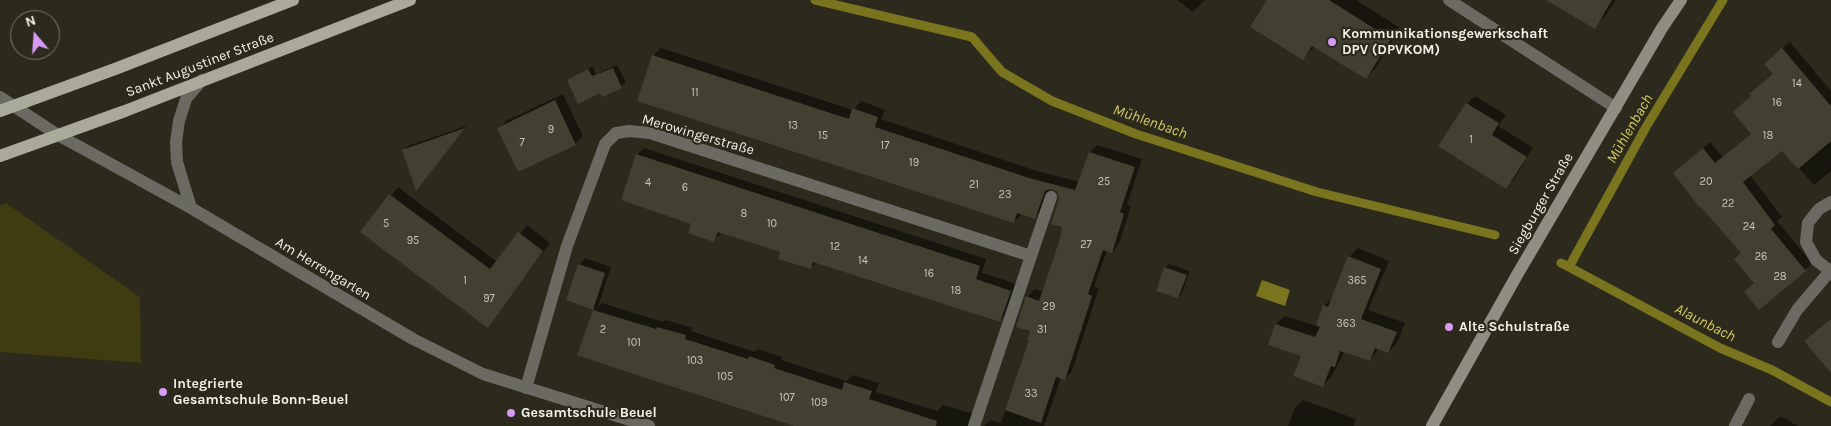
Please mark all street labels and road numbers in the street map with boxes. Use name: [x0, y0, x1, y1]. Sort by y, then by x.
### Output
street label: Sankt Augustiner Straße: [124, 29, 276, 101]
street label: Merowingerstraße: [640, 111, 756, 159]
street label: Siegburger Straße: [1505, 150, 1577, 258]
street label: Am Herrengarten: [272, 234, 374, 304]

